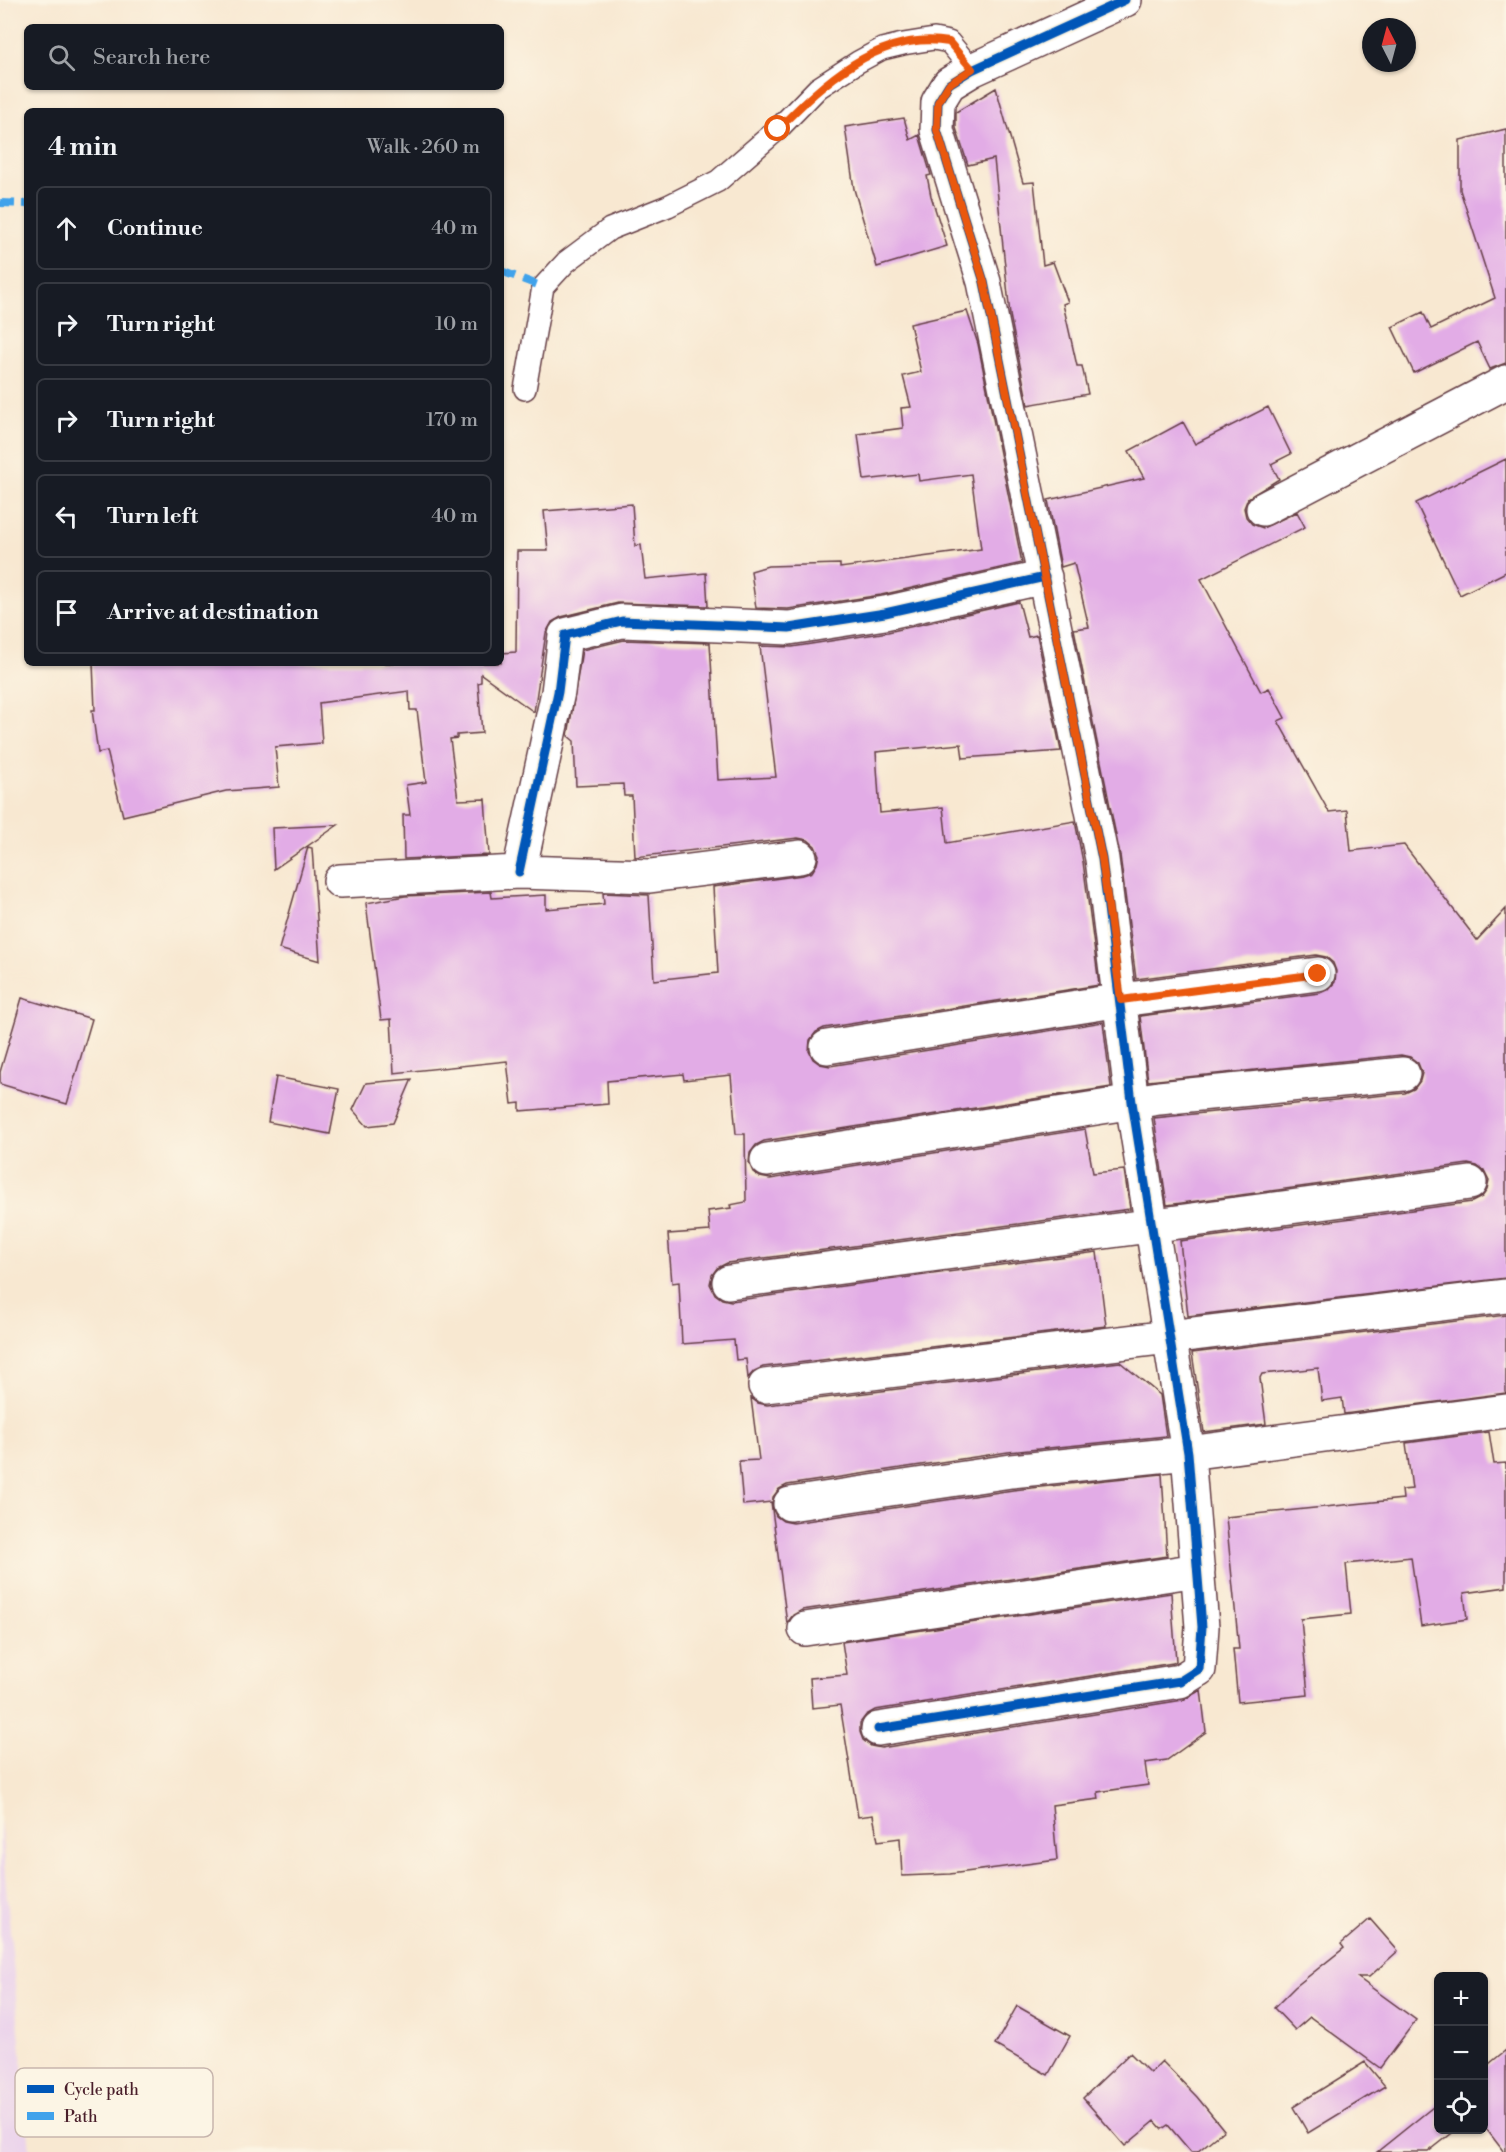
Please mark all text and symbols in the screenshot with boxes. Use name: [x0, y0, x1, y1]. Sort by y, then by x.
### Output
north arrow: [1362, 18, 1416, 72]
search box: [24, 24, 504, 90]
icon: search: [45, 41, 78, 74]
text: Search here: [93, 44, 210, 71]
route start: [764, 115, 790, 141]
text: 4 min: [48, 131, 118, 163]
text: Walk · 260 m: [367, 135, 480, 160]
icon: ahead: [50, 212, 83, 245]
text: Continue: [107, 215, 203, 242]
text: 40 m: [431, 216, 478, 241]
icon: right: [50, 308, 83, 341]
text: Turn right: [107, 311, 215, 338]
text: 10 m: [435, 312, 478, 337]
icon: right: [50, 404, 83, 437]
text: Turn right: [107, 407, 215, 434]
text: 170 m: [426, 408, 478, 433]
icon: left: [50, 500, 83, 533]
text: Turn left: [107, 503, 198, 530]
text: 40 m: [431, 504, 478, 529]
icon: arrive: [50, 596, 83, 629]
text: Arrive at destination: [107, 599, 319, 626]
route end: [1304, 960, 1330, 986]
map controls: [1434, 1972, 1488, 2134]
button: +: [1434, 1972, 1488, 2026]
button: −: [1434, 2026, 1488, 2080]
legend: [15, 2068, 213, 2137]
text: Cycle path: [64, 2080, 139, 2100]
button: locate: [1434, 2080, 1488, 2134]
text: Path: [64, 2107, 98, 2127]

